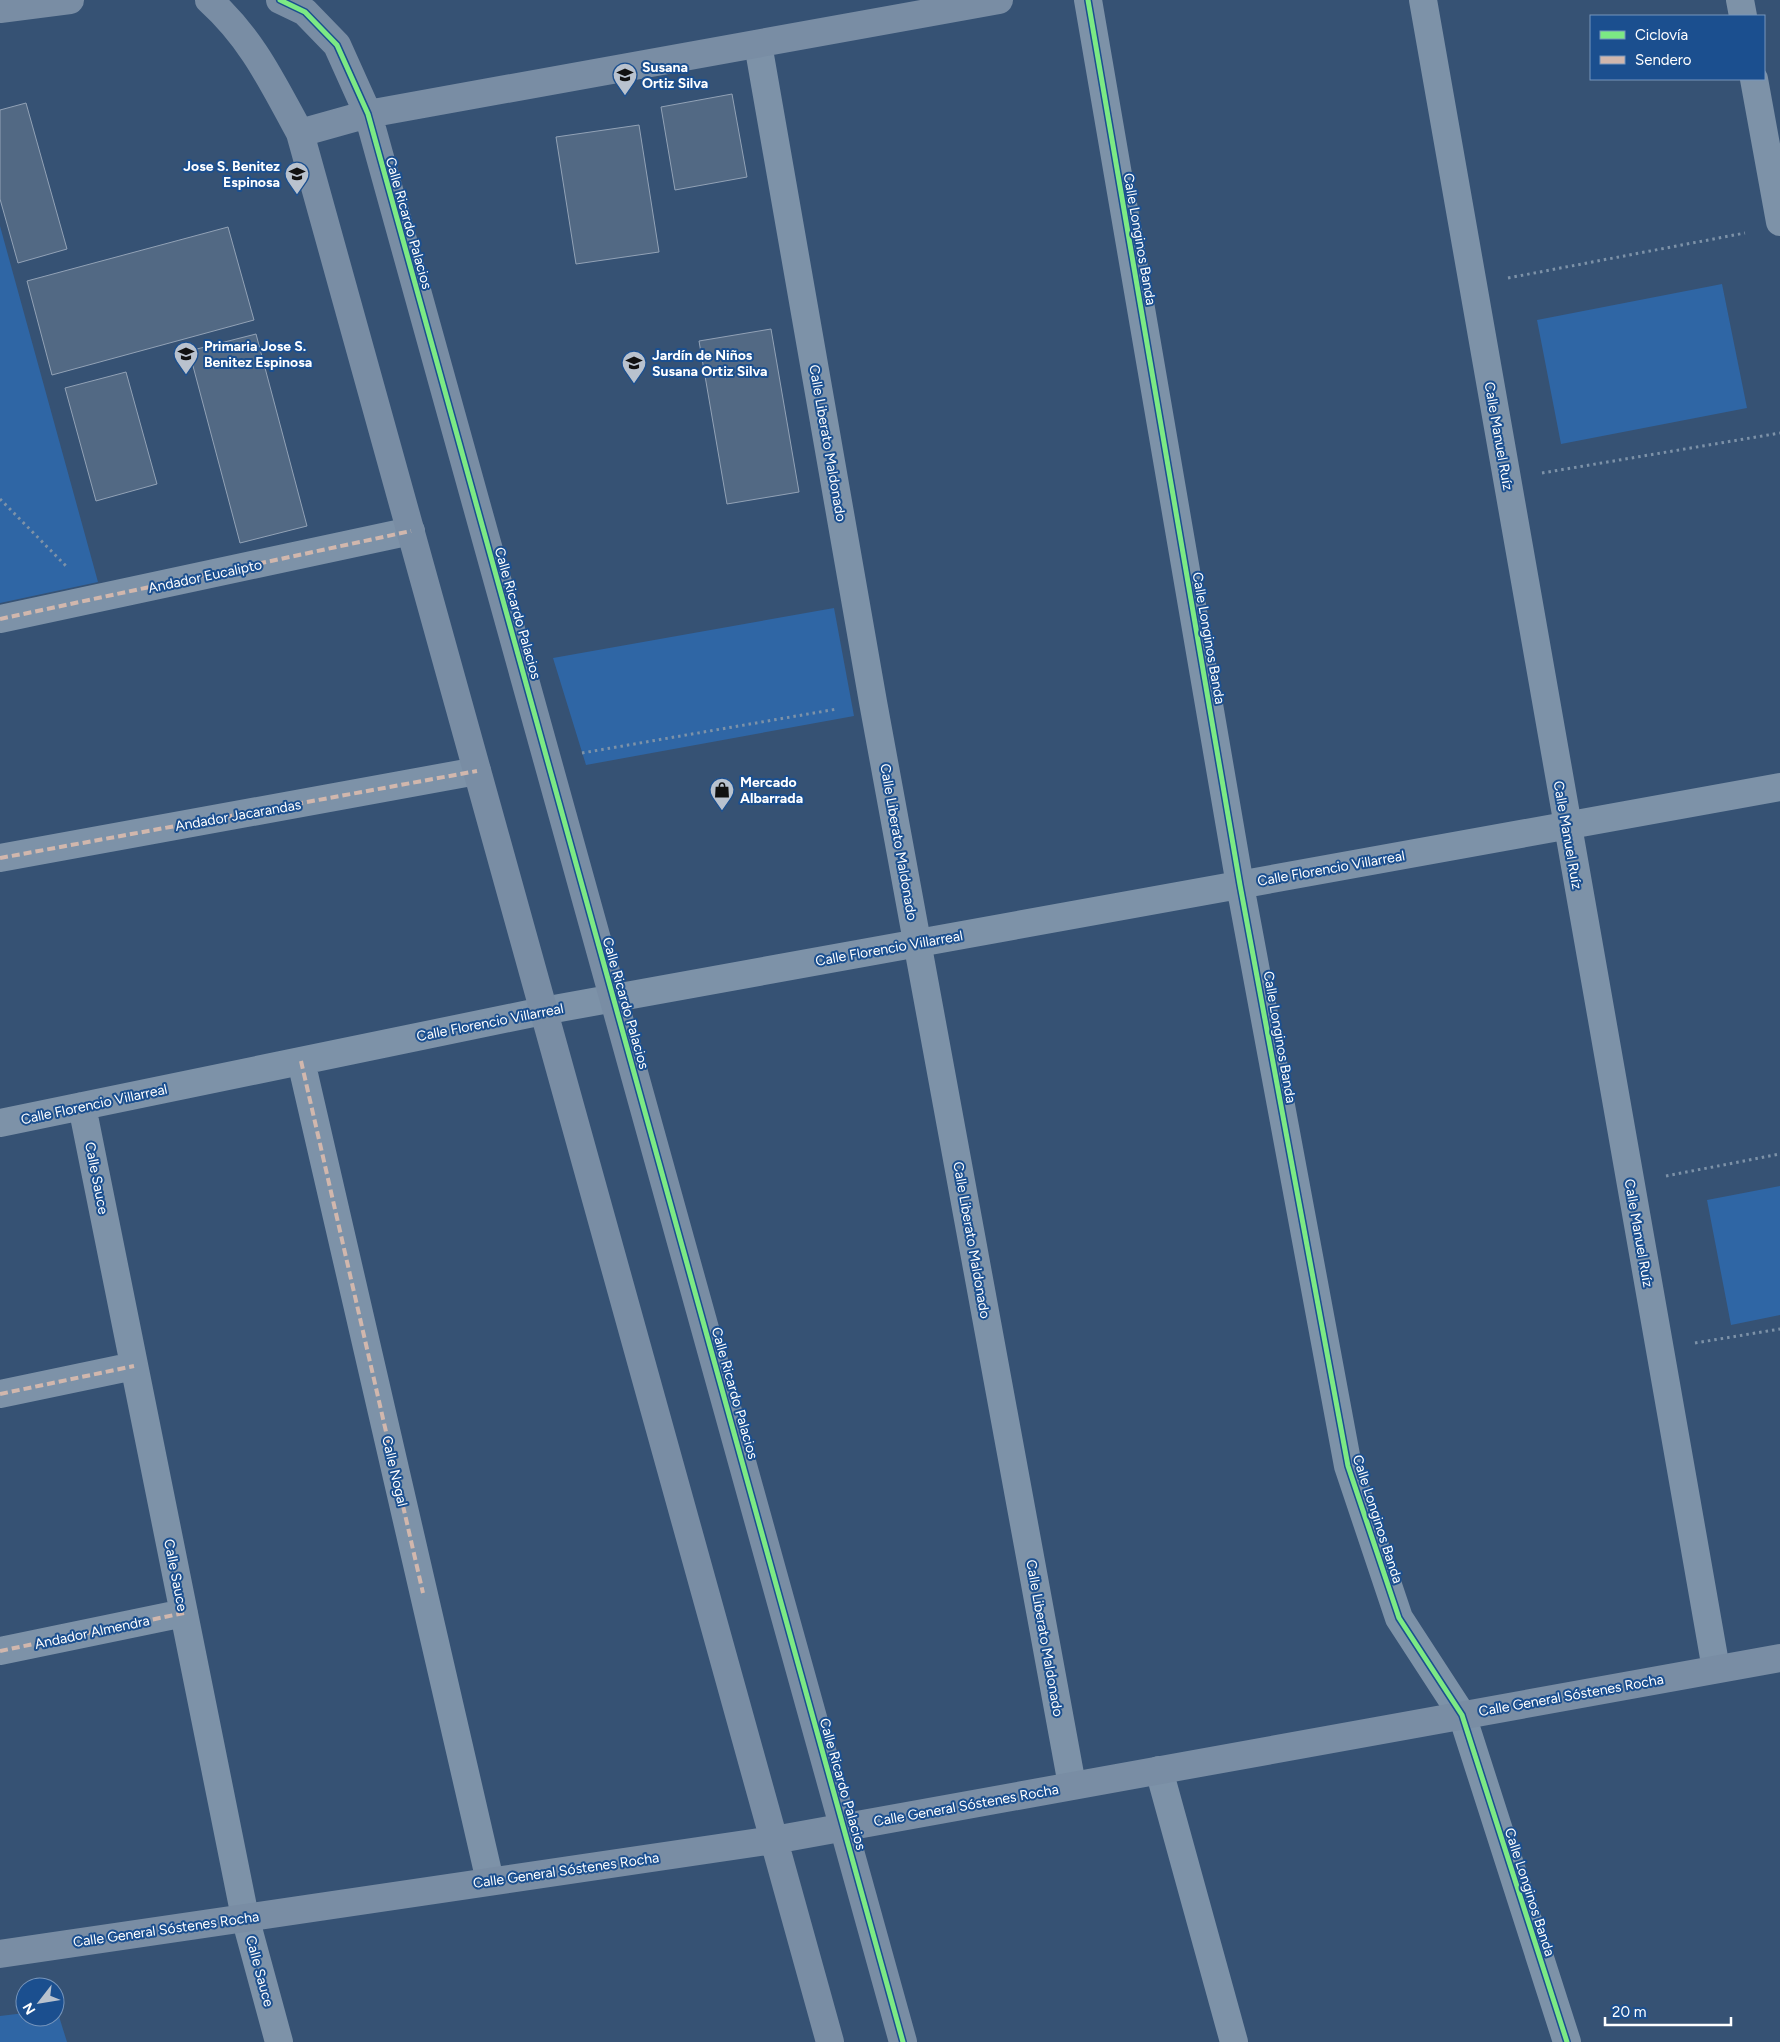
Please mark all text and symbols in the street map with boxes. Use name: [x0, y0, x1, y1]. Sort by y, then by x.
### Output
legend: [1590, 15, 1765, 80]
text: Ciclovía: [1635, 26, 1688, 44]
text: Sendero: [1635, 51, 1692, 69]
place label: Susana Ortiz Silva: [642, 59, 708, 92]
school or university icon: Susana Ortiz Silva: [612, 62, 638, 96]
street label: Calle Ricardo Palacios: [382, 155, 436, 291]
place label: Jose S. Benitez Espinosa: [183, 158, 280, 191]
school or university icon: Jose S. Benitez Espinosa: [284, 161, 310, 195]
street label: Calle Longinos Banda: [1120, 172, 1160, 307]
place label: Primaria Jose S. Benitez Espinosa: [204, 338, 312, 371]
school or university icon: Primaria Jose S. Benitez Espinosa: [173, 341, 199, 375]
place label: Jardín de Niños Susana Ortiz Silva: [652, 347, 767, 380]
school or university icon: Jardín de Niños Susana Ortiz Silva: [621, 350, 647, 384]
street label: Calle Liberato Maldonado: [805, 363, 850, 523]
street label: Calle Manuel Ruíz: [1481, 380, 1516, 492]
street label: Calle Ricardo Palacios: [491, 545, 545, 681]
street label: Andador Eucalipto: [147, 556, 264, 597]
street label: Calle Longinos Banda: [1189, 571, 1229, 706]
street label: Calle Liberato Maldonado: [876, 762, 921, 922]
place label: Mercado Albarrada: [740, 774, 803, 807]
shop icon: Mercado Albarrada: [709, 777, 735, 811]
street label: Calle Manuel Ruíz: [1550, 779, 1585, 891]
street label: Andador Jacarandas: [174, 796, 302, 835]
street label: Calle Florencio Villarreal: [1256, 847, 1406, 890]
street label: Calle Florencio Villarreal: [814, 927, 964, 970]
street label: Calle Ricardo Palacios: [599, 935, 653, 1071]
street label: Calle Longinos Banda: [1260, 970, 1300, 1105]
street label: Calle Florencio Villarreal: [415, 1000, 565, 1045]
street label: Calle Florencio Villarreal: [19, 1081, 169, 1128]
street label: Calle Sauce: [81, 1141, 112, 1216]
street label: Calle Liberato Maldonado: [949, 1160, 994, 1320]
street label: Calle Manuel Ruíz: [1621, 1177, 1656, 1289]
street label: Calle Ricardo Palacios: [708, 1325, 762, 1461]
street label: Calle Nogal: [378, 1434, 411, 1508]
street label: Calle Longinos Banda: [1349, 1453, 1406, 1585]
street label: Calle Sauce: [160, 1538, 191, 1613]
street label: Calle Liberato Maldonado: [1022, 1558, 1067, 1718]
street label: Andador Almendra: [33, 1612, 151, 1653]
street label: Calle General Sóstenes Rocha: [1477, 1671, 1665, 1720]
street label: Calle Ricardo Palacios: [816, 1716, 870, 1852]
street label: Calle General Sóstenes Rocha: [872, 1781, 1060, 1830]
street label: Calle Longinos Banda: [1501, 1826, 1558, 1958]
street label: Calle General Sóstenes Rocha: [472, 1849, 660, 1892]
street label: Calle General Sóstenes Rocha: [72, 1908, 260, 1951]
street label: Calle Sauce: [242, 1934, 277, 2009]
north arrow: [15, 1977, 65, 2027]
scale bar: [1605, 1994, 1731, 2026]
text: N: [19, 1999, 39, 2017]
text: 20 m: [1612, 2003, 1646, 2021]

